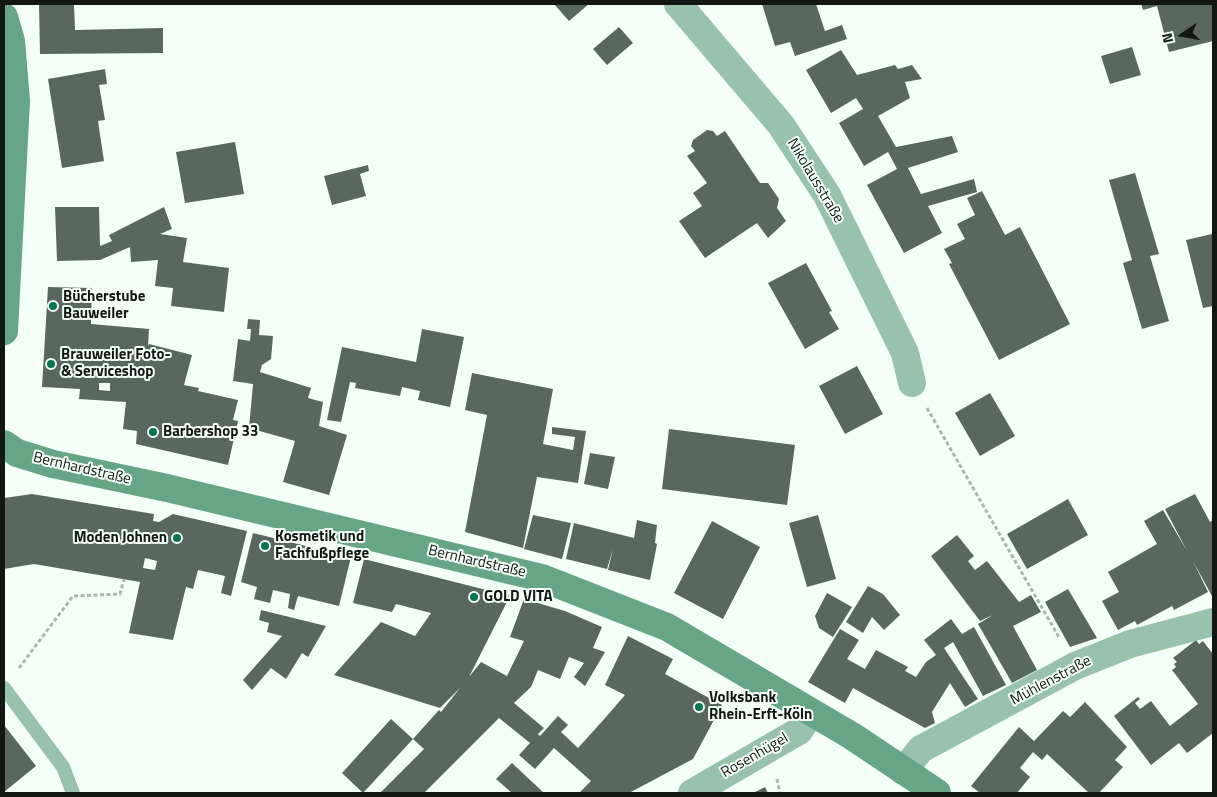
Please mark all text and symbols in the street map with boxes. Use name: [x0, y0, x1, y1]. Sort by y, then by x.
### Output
north arrow: [1157, 10, 1207, 60]
text: N: [1156, 31, 1178, 45]
street label: Nikolausstraße: [783, 135, 847, 227]
place label: Bücherstube Bauweiler: [63, 288, 145, 323]
marker: Bücherstube Bauweiler: [47, 300, 59, 312]
place label: Brauweiler Foto- & Serviceshop: [61, 346, 171, 381]
marker: Brauweiler Foto- & Serviceshop: [45, 358, 57, 370]
place label: Barbershop 33: [163, 423, 258, 441]
marker: Barbershop 33: [147, 426, 159, 438]
street label: Bernhardstraße: [31, 449, 133, 489]
place label: Kosmetik und Fachfußpflege: [275, 528, 369, 563]
place label: Moden Johnen: [74, 529, 167, 547]
marker: Moden Johnen: [171, 532, 183, 544]
marker: Kosmetik und Fachfußpflege: [259, 540, 271, 552]
street label: Bernhardstraße: [426, 542, 528, 582]
place label: GOLD VITA: [484, 588, 553, 606]
marker: GOLD VITA: [468, 591, 480, 603]
street label: Mühlenstraße: [1008, 652, 1094, 710]
place label: Volksbank Rhein-Erft-Köln: [709, 689, 812, 724]
marker: Volksbank Rhein-Erft-Köln: [693, 701, 705, 713]
street label: Rosenhügel: [718, 730, 792, 782]

